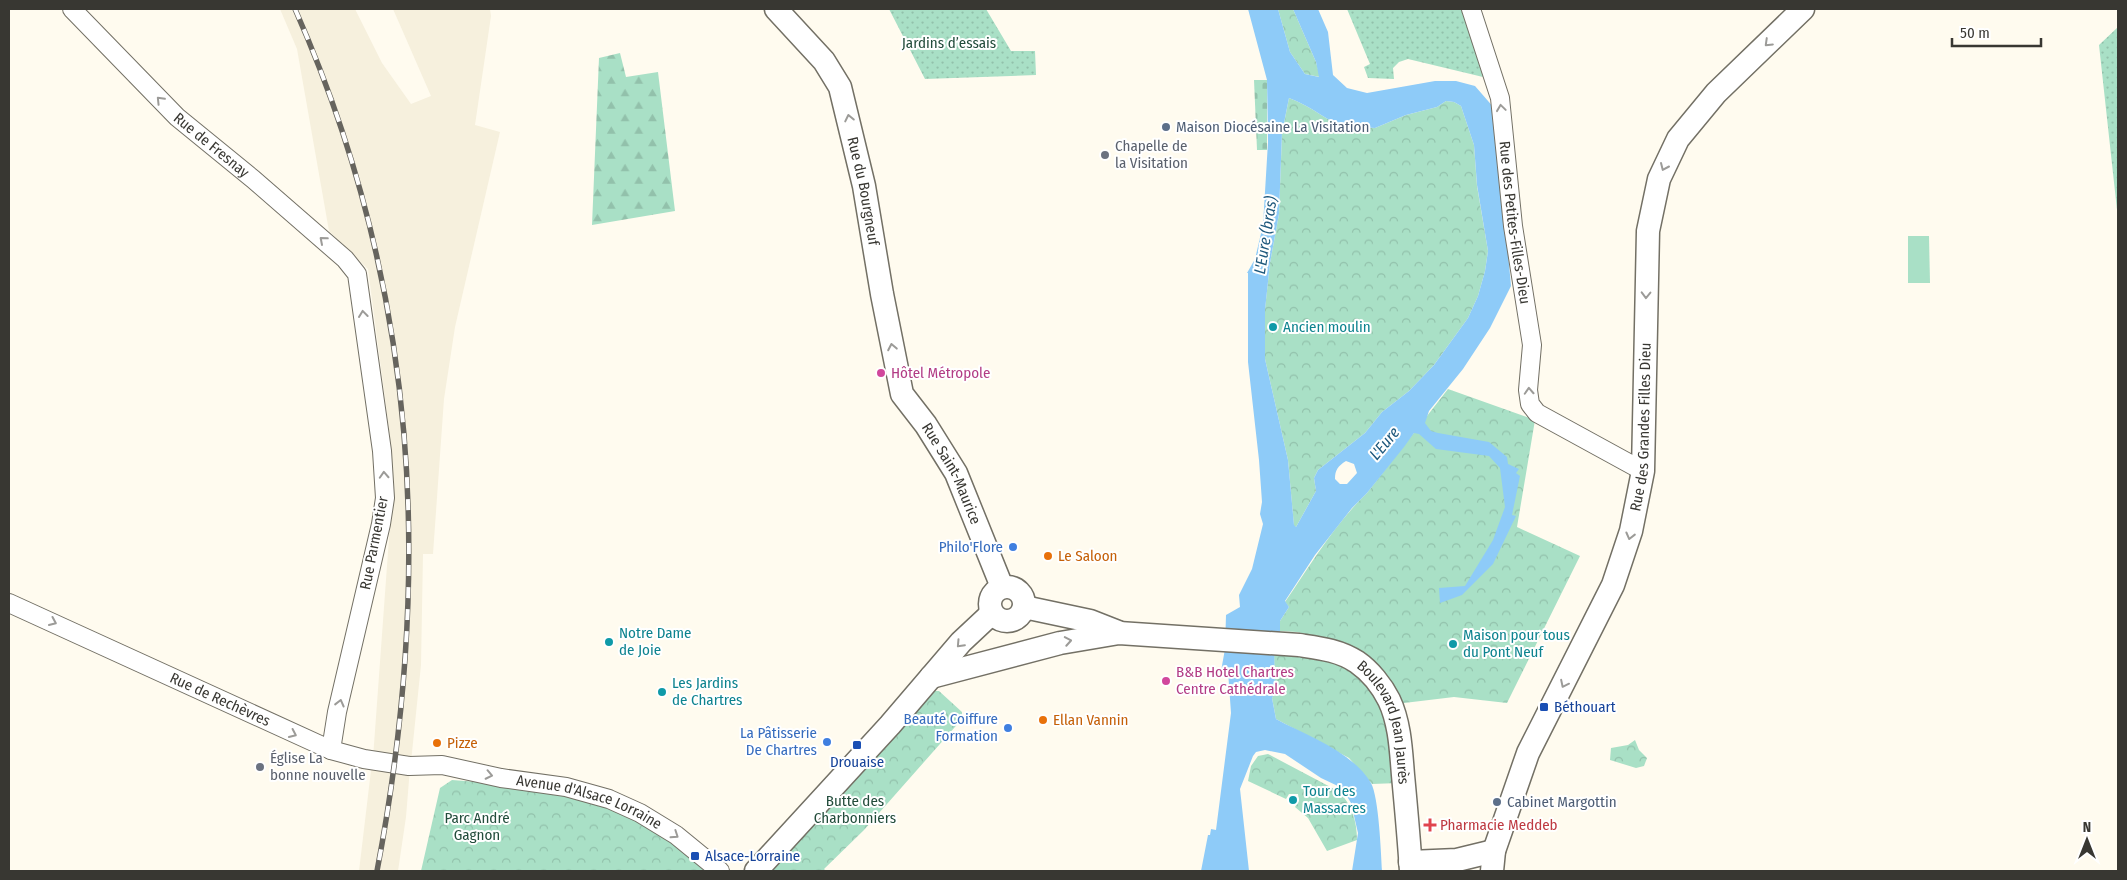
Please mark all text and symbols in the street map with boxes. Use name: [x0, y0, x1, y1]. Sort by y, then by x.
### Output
scale bar: [1952, 15, 2041, 47]
text: 50 m: [1960, 24, 1990, 42]
park label: Jardins d’essais: [902, 34, 996, 52]
one-way arrow: [1765, 37, 1774, 46]
one-way arrow: [157, 97, 166, 106]
one-way arrow: [1496, 104, 1507, 112]
street label: Rue de Fresnay: [170, 109, 253, 181]
one-way arrow: [844, 114, 855, 123]
place label: Maison Diocésaine La Visitation: [1176, 118, 1369, 136]
marker: Maison Diocésaine La Visitation: [1160, 121, 1172, 133]
street label: Rue du Bourgneuf: [843, 135, 883, 248]
place label: Chapelle de la Visitation: [1115, 137, 1188, 172]
street label: Rue des Petites-Filles-Dieu: [1495, 140, 1534, 305]
marker: Chapelle de la Visitation: [1099, 149, 1111, 161]
one-way arrow: [1660, 162, 1671, 171]
water label: L'Eure (bras): [1250, 194, 1281, 275]
one-way arrow: [319, 237, 328, 246]
one-way arrow: [1641, 291, 1652, 299]
one-way arrow: [358, 310, 369, 318]
place label: Ancien moulin: [1283, 318, 1371, 336]
marker: Ancien moulin: [1267, 321, 1279, 333]
one-way arrow: [887, 342, 897, 351]
street label: Rue des Grandes Filles Dieu: [1626, 342, 1655, 513]
place label: Hôtel Métropole: [891, 364, 990, 382]
marker: Hôtel Métropole: [875, 367, 887, 379]
one-way arrow: [1523, 386, 1534, 394]
street label: Rue Saint-Maurice: [918, 420, 985, 527]
water label: L'Eure: [1365, 423, 1404, 464]
one-way arrow: [378, 471, 389, 479]
street label: Rue Parmentier: [356, 494, 392, 591]
one-way arrow: [1625, 531, 1636, 540]
place label: Philo'Flore: [939, 538, 1003, 556]
marker: Philo'Flore: [1007, 541, 1019, 553]
place label: Le Saloon: [1058, 547, 1117, 565]
marker: Le Saloon: [1042, 550, 1054, 562]
one-way arrow: [48, 616, 57, 627]
place label: Notre Dame de Joie: [619, 624, 692, 659]
place label: Maison pour tous du Pont Neuf: [1463, 626, 1570, 661]
marker: Notre Dame de Joie: [603, 636, 615, 648]
one-way arrow: [1064, 637, 1073, 647]
one-way arrow: [957, 638, 966, 647]
marker: Maison pour tous du Pont Neuf: [1447, 638, 1459, 650]
street label: Boulevard Jean Jaurès: [1353, 656, 1413, 785]
place label: B&B Hotel Chartres Centre Cathédrale: [1176, 663, 1294, 698]
street label: Rue de Rechèvres: [167, 669, 273, 730]
place label: Les Jardins de Chartres: [672, 674, 742, 709]
marker: B&B Hotel Chartres Centre Cathédrale: [1160, 675, 1172, 687]
one-way arrow: [1559, 679, 1570, 688]
marker: Les Jardins de Chartres: [656, 686, 668, 698]
one-way arrow: [334, 698, 345, 707]
place label: Béthouart: [1554, 698, 1616, 716]
marker: Béthouart: [1538, 701, 1550, 713]
place label: Beauté Coiffure Formation: [903, 710, 998, 745]
place label: Ellan Vannin: [1053, 711, 1128, 729]
marker: Ellan Vannin: [1037, 714, 1049, 726]
marker: Beauté Coiffure Formation: [1002, 722, 1014, 734]
place label: La Pâtisserie De Chartres: [740, 724, 817, 759]
one-way arrow: [288, 728, 297, 739]
place label: Pizze: [447, 734, 478, 752]
marker: La Pâtisserie De Chartres: [821, 736, 833, 748]
marker: Pizze: [431, 737, 443, 749]
marker: Drouaise: [851, 739, 863, 751]
place label: Église La bonne nouvelle: [270, 749, 366, 784]
place label: Drouaise: [830, 753, 884, 771]
marker: Église La bonne nouvelle: [254, 761, 266, 773]
one-way arrow: [485, 769, 494, 780]
street label: Avenue d'Alsace Lorraine: [515, 771, 665, 833]
place label: Tour des Massacres: [1303, 782, 1366, 817]
park label: Butte des Charbonniers: [814, 792, 896, 827]
place label: Cabinet Margottin: [1507, 793, 1617, 811]
marker: Tour des Massacres: [1287, 794, 1299, 806]
marker: Cabinet Margottin: [1491, 796, 1503, 808]
park label: Parc André Gagnon: [444, 809, 510, 844]
north arrow: [2062, 815, 2112, 865]
place label: Pharmacie Meddeb: [1440, 816, 1558, 834]
marker: Pharmacie Meddeb: [1424, 819, 1436, 831]
text: N: [2083, 819, 2091, 836]
one-way arrow: [669, 829, 679, 838]
place label: Alsace-Lorraine: [705, 847, 800, 865]
marker: Alsace-Lorraine: [689, 850, 701, 862]

